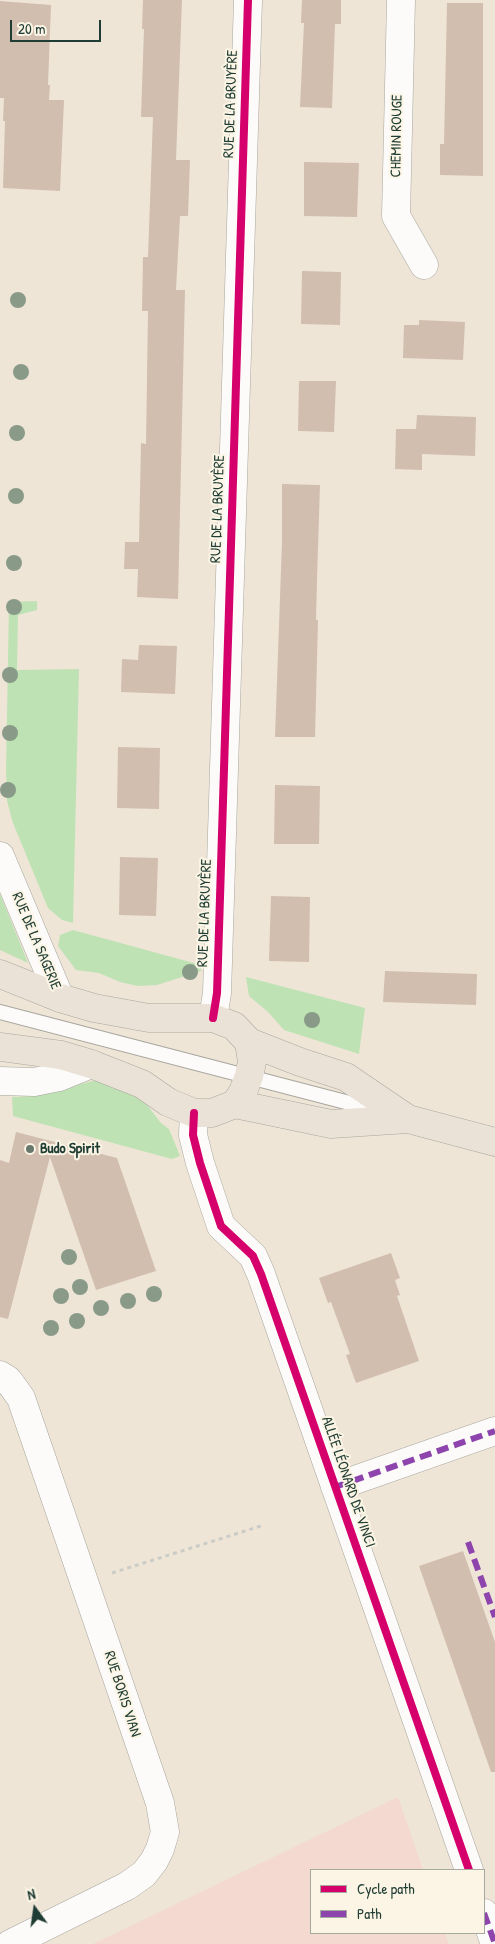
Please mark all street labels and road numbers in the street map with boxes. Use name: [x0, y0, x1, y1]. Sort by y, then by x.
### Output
street label: RUE DE LA BRUYÈRE: [220, 50, 242, 158]
street label: CHEMIN ROUGE: [387, 94, 407, 178]
street label: RUE DE LA BRUYÈRE: [207, 455, 229, 563]
street label: RUE DE LA BRUYÈRE: [194, 859, 216, 967]
street label: RUE DE LA SAGERIE: [7, 890, 65, 992]
street label: ALLÉE LÉONARD DE VINCI: [317, 1414, 379, 1550]
street label: RUE BORIS VIAN: [100, 1649, 144, 1739]

